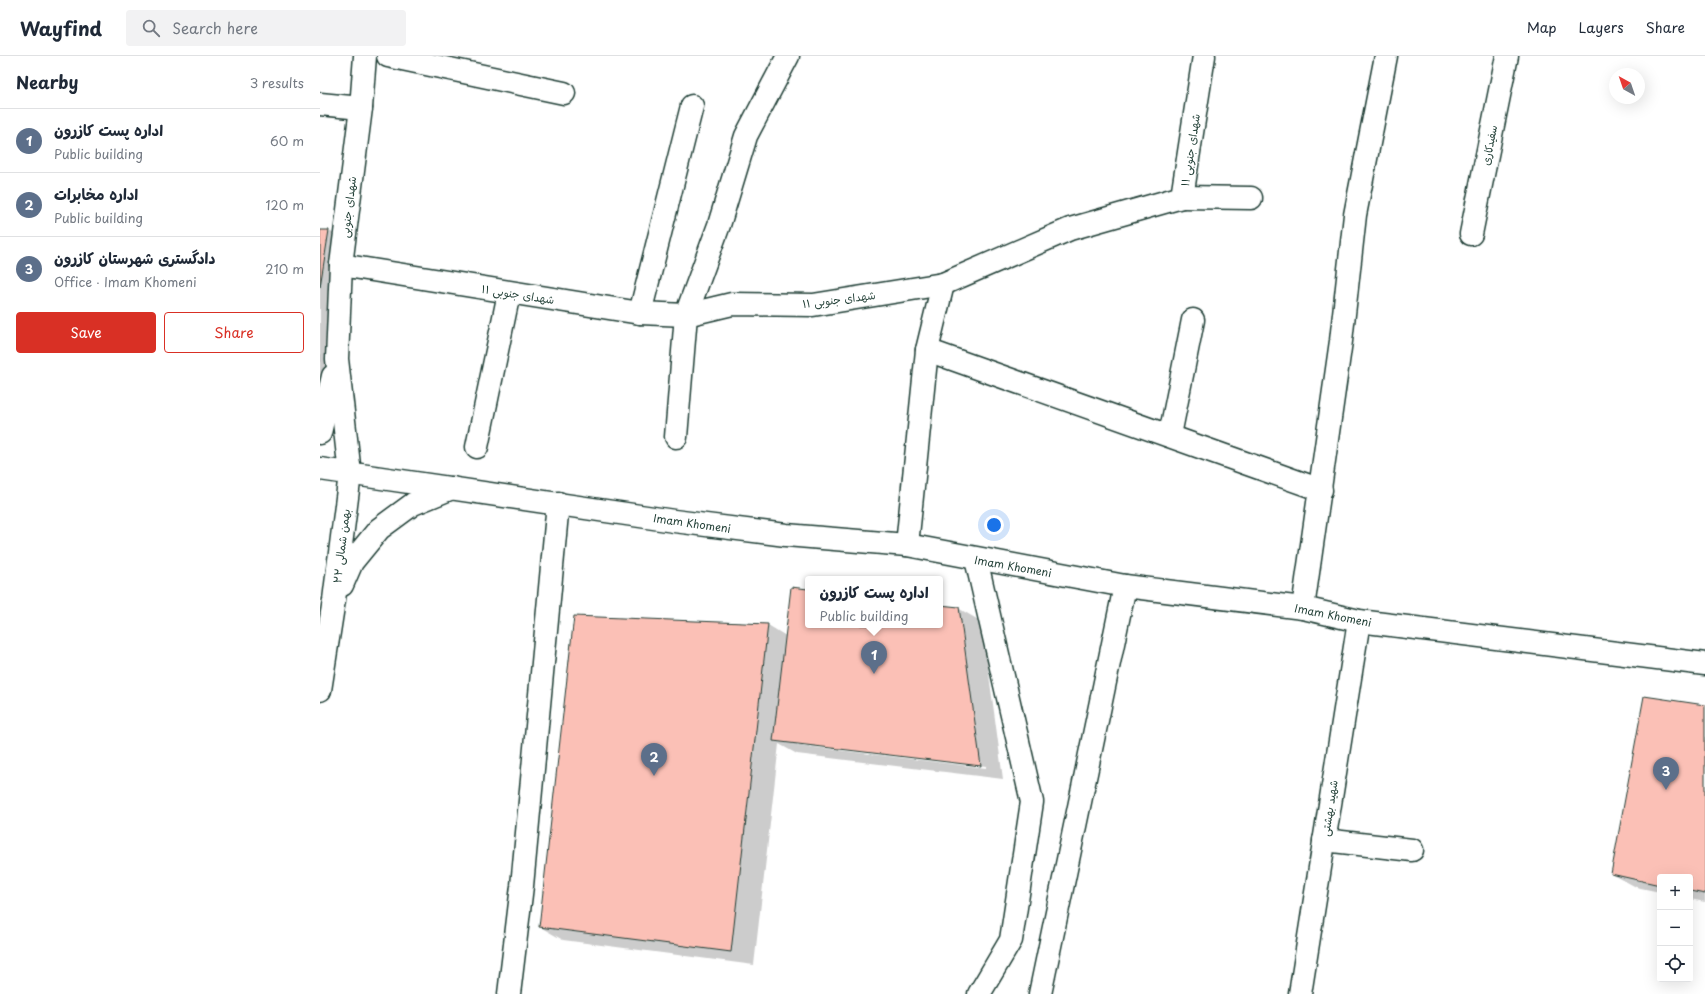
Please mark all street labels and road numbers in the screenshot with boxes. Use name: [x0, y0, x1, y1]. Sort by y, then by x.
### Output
street label: ۱۱ شهدای جنوبی: [1176, 112, 1204, 188]
street label: سفیدکاری: [1477, 123, 1501, 167]
street label: شهدای جنوبی: [336, 175, 360, 239]
street label: ۱۱ شهدای جنوبی: [480, 280, 556, 308]
street label: ۱۱ شهدای جنوبی: [801, 286, 877, 312]
street label: ۲۲ بهمن شمالی: [328, 508, 354, 584]
street label: Imam Khomeni: [652, 509, 732, 537]
street label: Imam Khomeni: [973, 551, 1053, 581]
street label: Imam Khomeni: [1293, 599, 1373, 631]
street label: شهید بهشتی: [1316, 779, 1342, 837]

